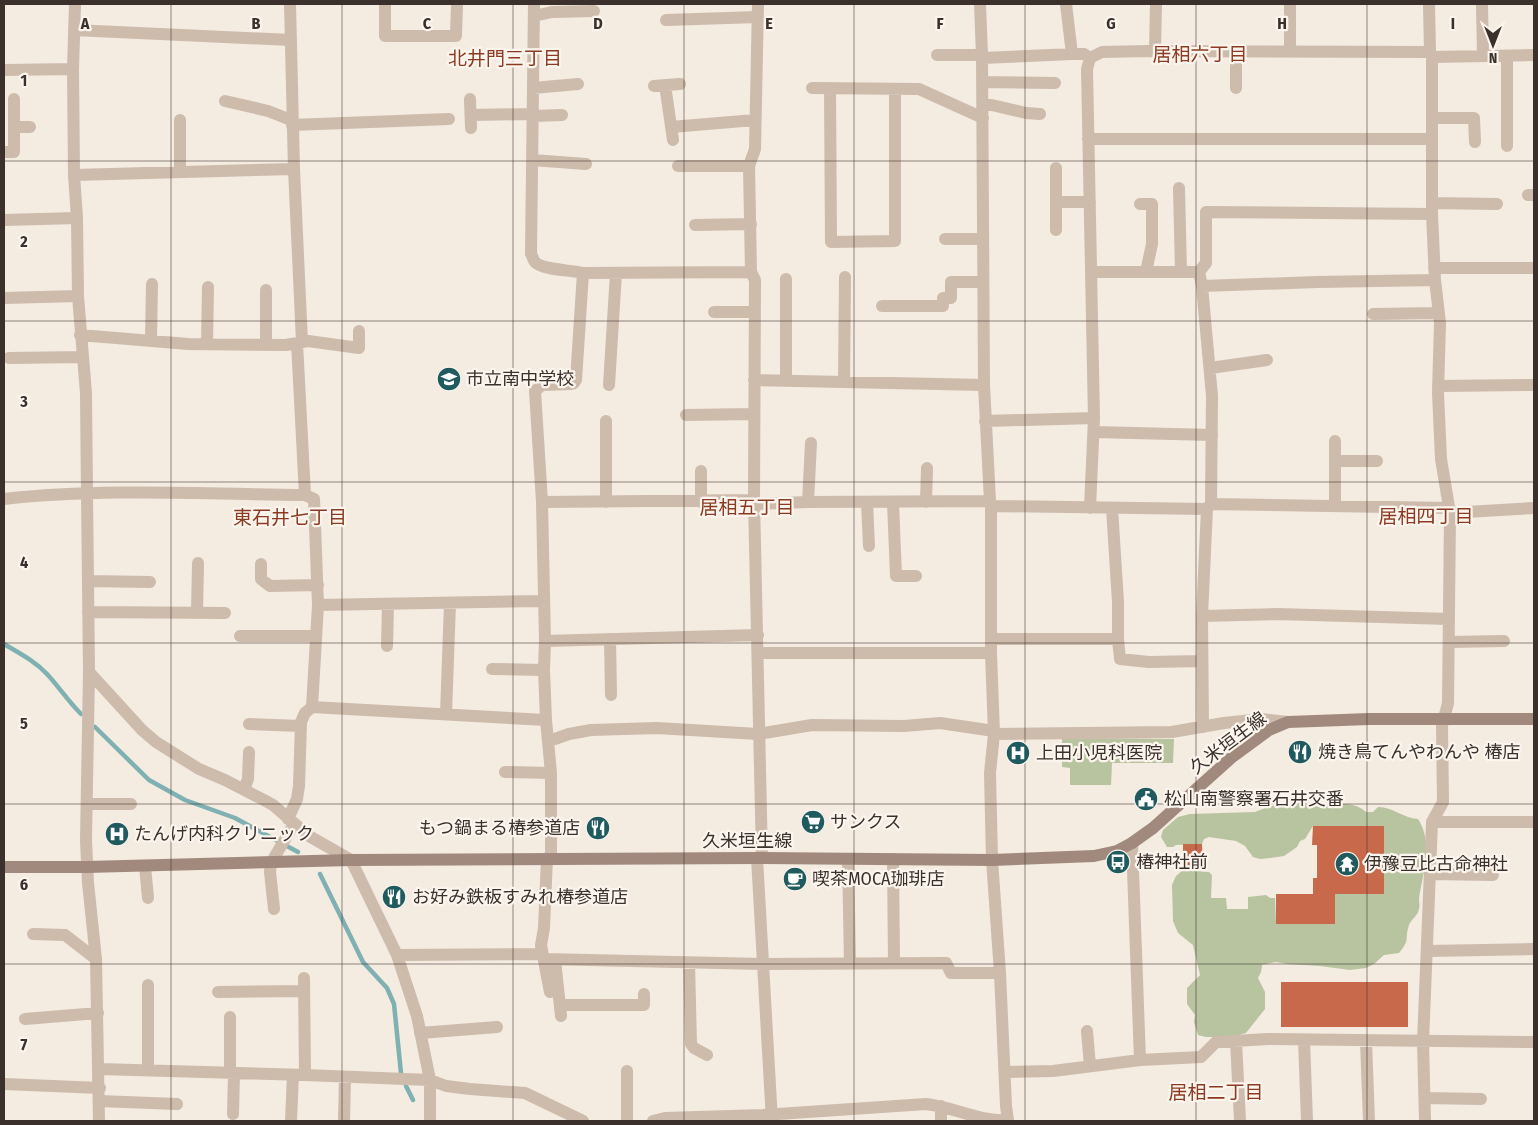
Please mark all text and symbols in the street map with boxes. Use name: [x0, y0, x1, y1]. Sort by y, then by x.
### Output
text: A: [80, 14, 90, 33]
text: B: [252, 14, 261, 33]
text: C: [423, 14, 432, 33]
text: D: [593, 14, 603, 33]
text: E: [765, 14, 773, 33]
text: F: [936, 14, 944, 33]
text: G: [1106, 14, 1116, 33]
text: H: [1277, 14, 1287, 33]
text: I: [1451, 14, 1455, 33]
north arrow: [1468, 20, 1518, 70]
district label: 居相六丁目: [1152, 43, 1248, 66]
district label: 北井門三丁目: [448, 47, 562, 70]
text: N: [1489, 49, 1497, 66]
text: 1: [21, 71, 27, 90]
text: 2: [19, 232, 28, 251]
school or university icon: 市立南中学校: [436, 366, 462, 392]
place label: 市立南中学校: [466, 368, 574, 390]
text: 3: [19, 392, 28, 411]
district label: 居相五丁目: [699, 496, 795, 519]
district label: 居相四丁目: [1378, 505, 1474, 528]
district label: 東石井七丁目: [233, 506, 347, 529]
text: 4: [20, 553, 28, 572]
street label: 久米垣生線: [1185, 707, 1271, 779]
text: 5: [20, 714, 28, 733]
restaurant icon: 焼き鳥てんやわんや 椿店: [1287, 739, 1313, 765]
hospital icon: 上田小児科医院: [1005, 740, 1031, 766]
place label: 焼き鳥てんやわんや 椿店: [1318, 741, 1520, 763]
place label: 上田小児科医院: [1036, 742, 1162, 764]
public building icon: 松山南警察署石井交番: [1133, 786, 1159, 812]
place label: 松山南警察署石井交番: [1164, 788, 1344, 810]
supermarket icon: サンクス: [800, 809, 826, 835]
place label: サンクス: [830, 811, 901, 833]
restaurant icon: もつ鍋まる椿参道店: [585, 815, 611, 841]
place label: もつ鍋まる椿参道店: [419, 817, 580, 839]
hospital icon: たんげ内科クリニック: [104, 821, 130, 847]
place label: たんげ内科クリニック: [134, 823, 314, 845]
street label: 久米垣生線: [702, 830, 792, 852]
bus stop icon: 椿神社前: [1105, 849, 1131, 875]
place label: 椿神社前: [1136, 851, 1208, 873]
temple icon: 伊豫豆比古命神社: [1334, 851, 1360, 877]
place label: 伊豫豆比古命神社: [1364, 853, 1508, 875]
cafe icon: 喫茶MOCA珈琲店: [782, 866, 808, 892]
place label: 喫茶MOCA珈琲店: [812, 868, 945, 890]
text: 6: [20, 875, 28, 894]
restaurant icon: お好み鉄板すみれ椿参道店: [381, 884, 407, 910]
place label: お好み鉄板すみれ椿参道店: [412, 886, 628, 908]
text: 7: [21, 1035, 28, 1054]
district label: 居相二丁目: [1168, 1081, 1264, 1104]

